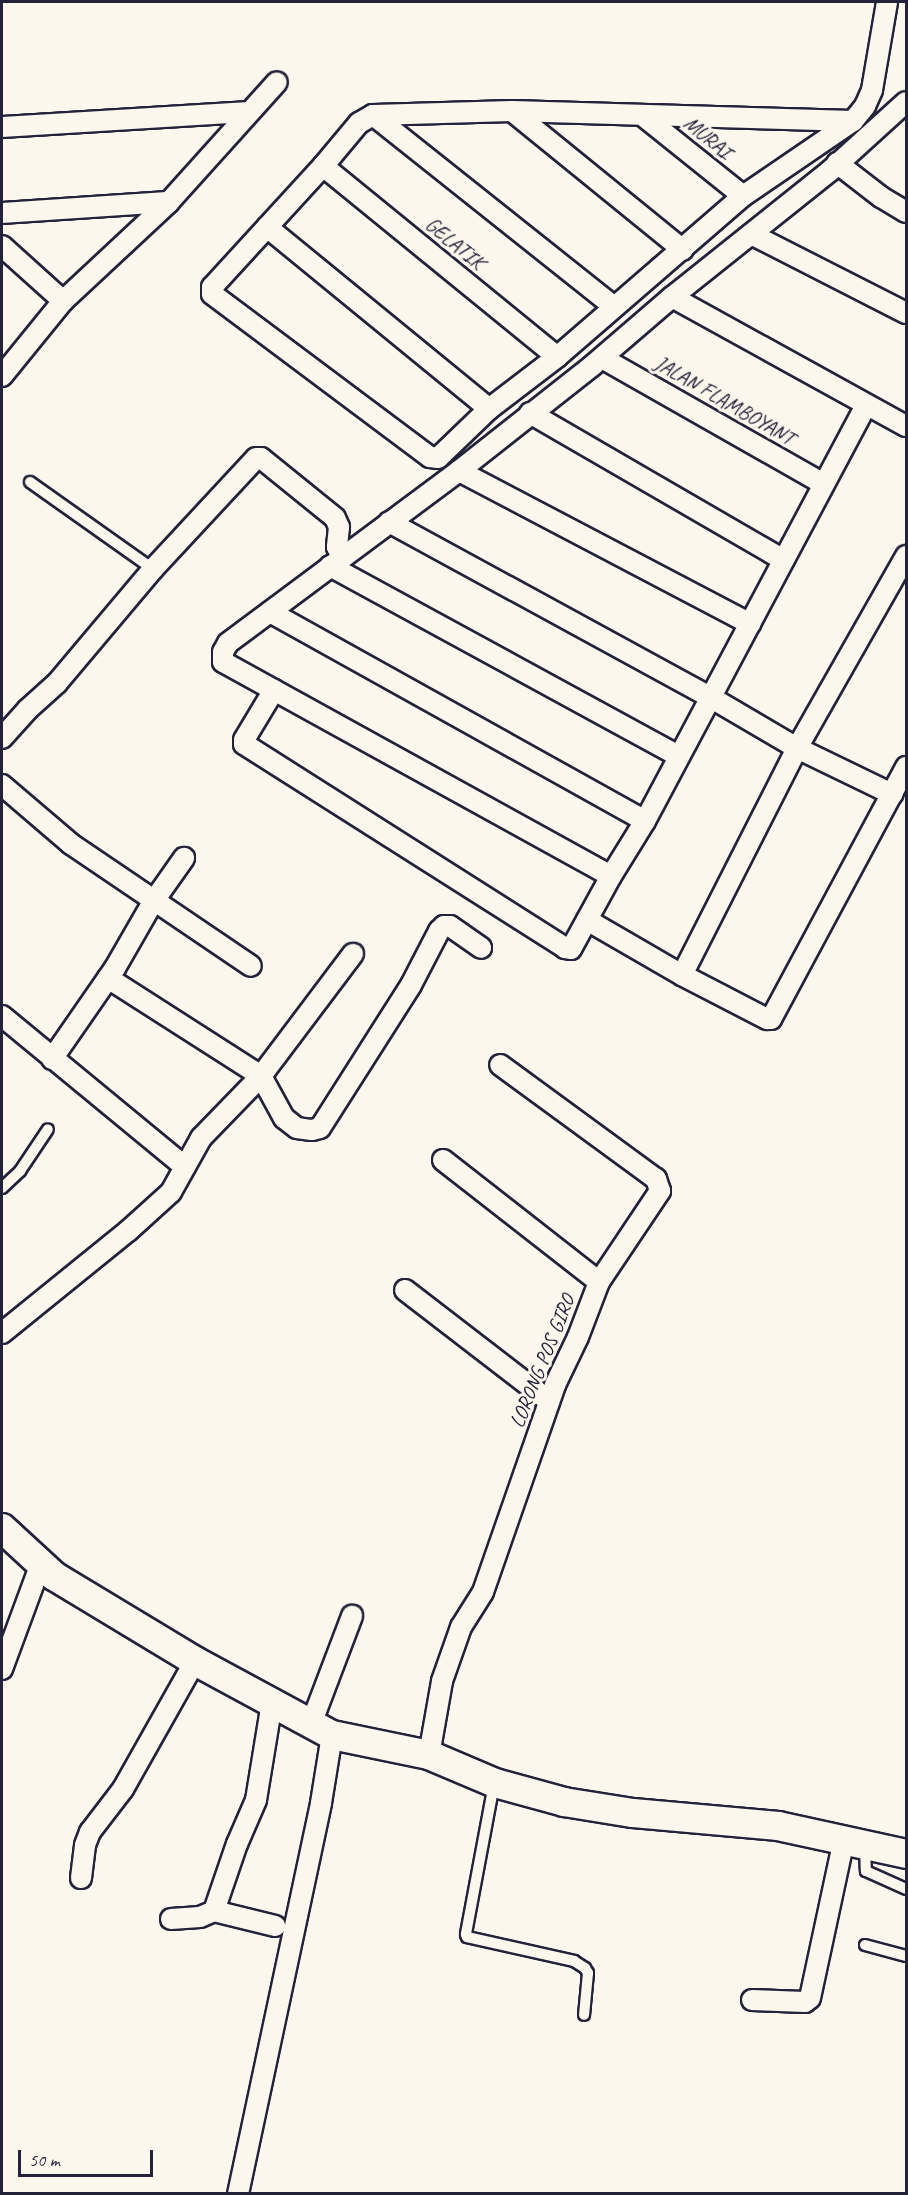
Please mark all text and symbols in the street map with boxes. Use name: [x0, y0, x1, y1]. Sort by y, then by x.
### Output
street label: MURAI: [679, 110, 737, 164]
street label: GELATIK: [420, 212, 490, 274]
street label: JALAN FLAMBOYANT: [650, 350, 800, 450]
street label: LORONG POS GIRO: [504, 1291, 580, 1431]
scale bar: [21, 2138, 156, 2176]
text: 50 m: [29, 2149, 60, 2171]

